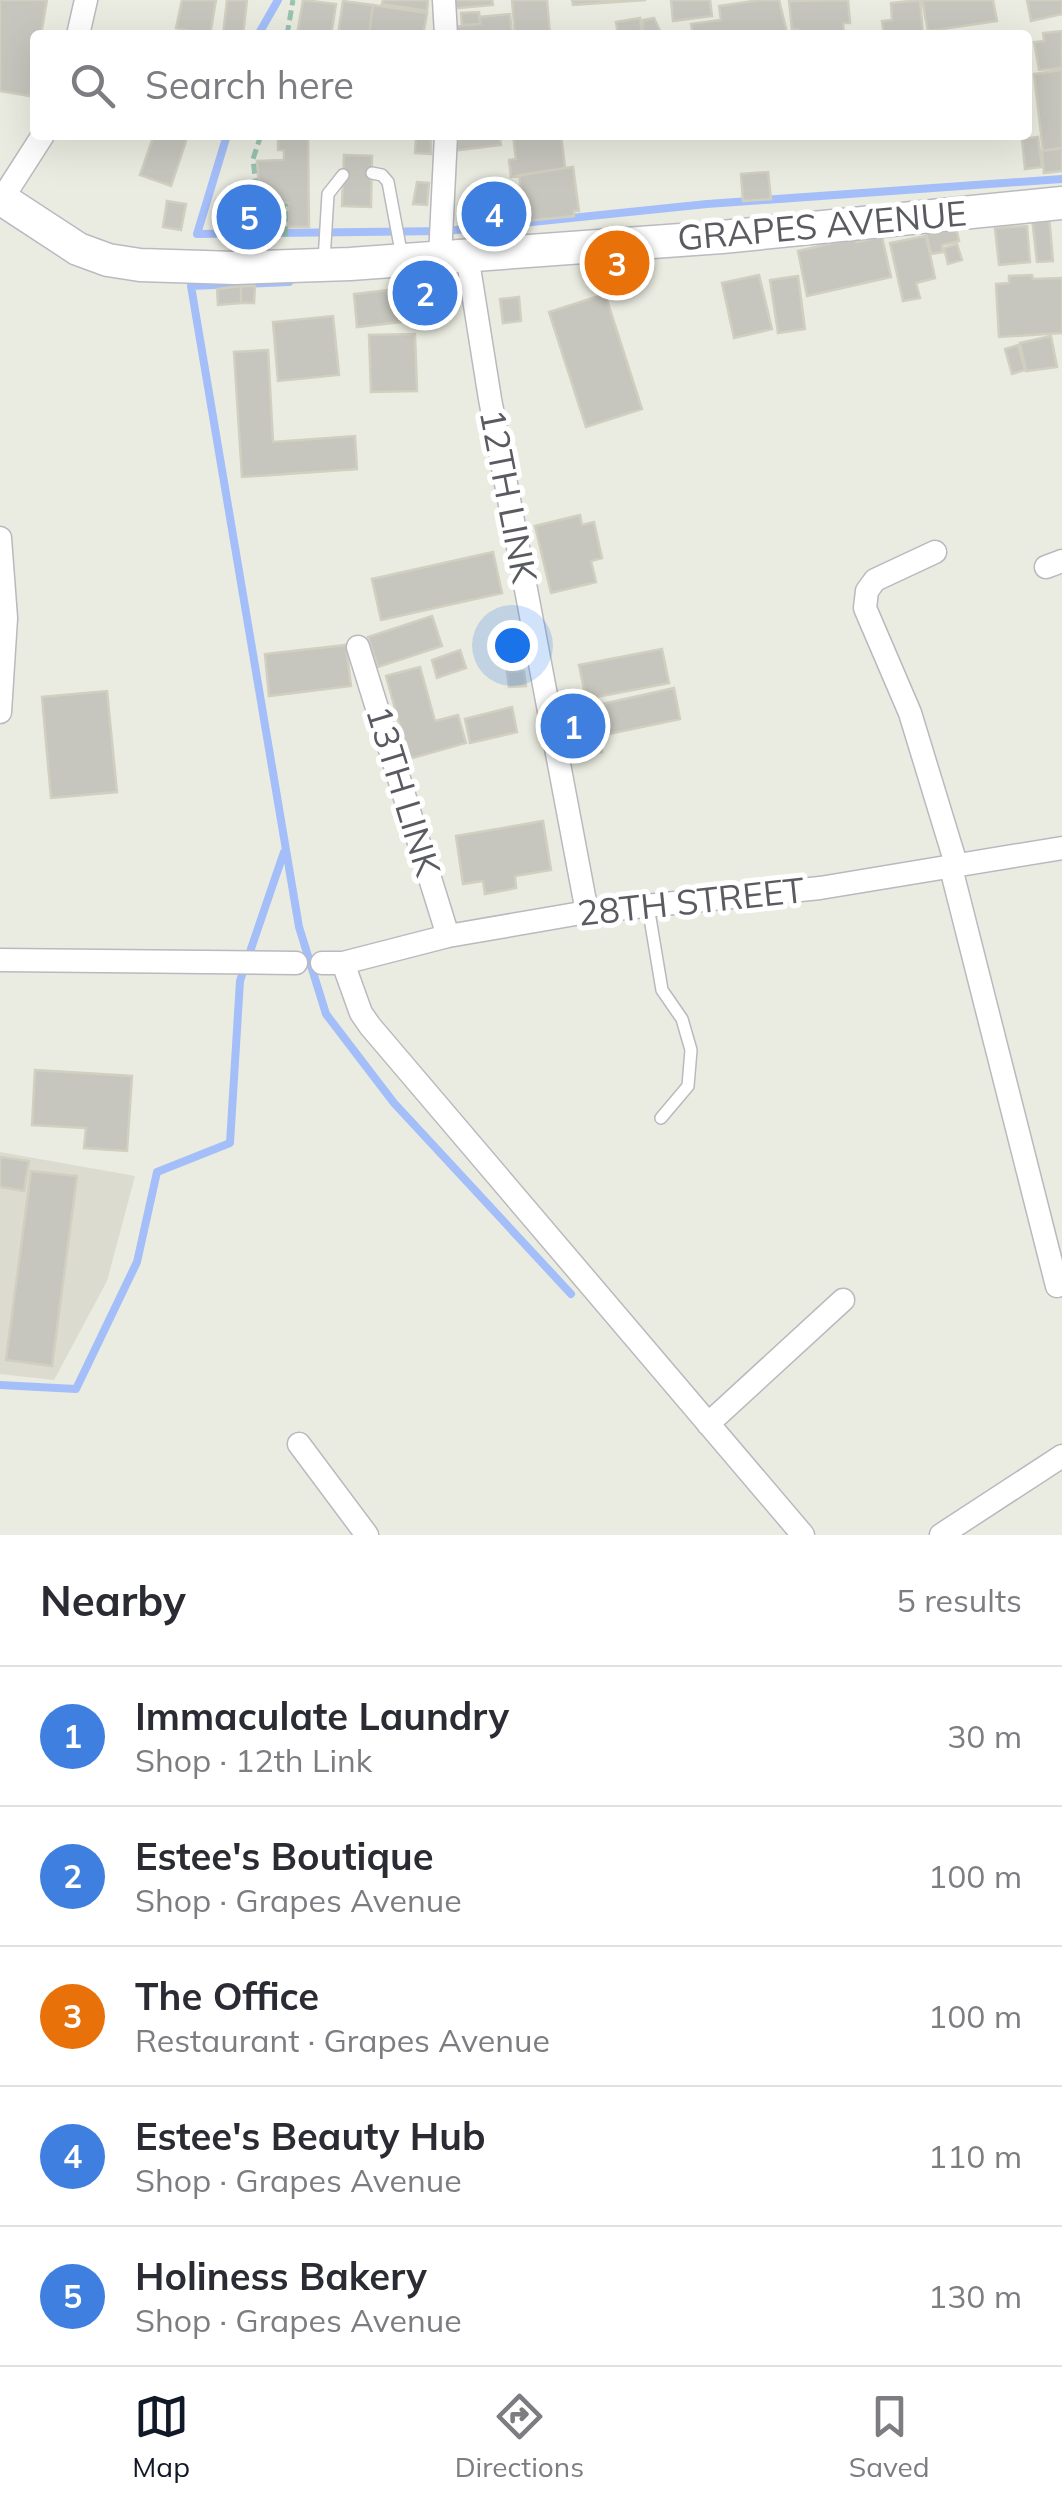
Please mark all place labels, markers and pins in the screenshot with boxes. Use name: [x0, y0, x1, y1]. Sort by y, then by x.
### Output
pin: 4: [462, 176, 526, 252]
pin: 5: [216, 180, 282, 254]
pin: 3: [584, 226, 650, 300]
pin: 2: [392, 256, 458, 330]
pin: 1: [540, 688, 606, 764]

